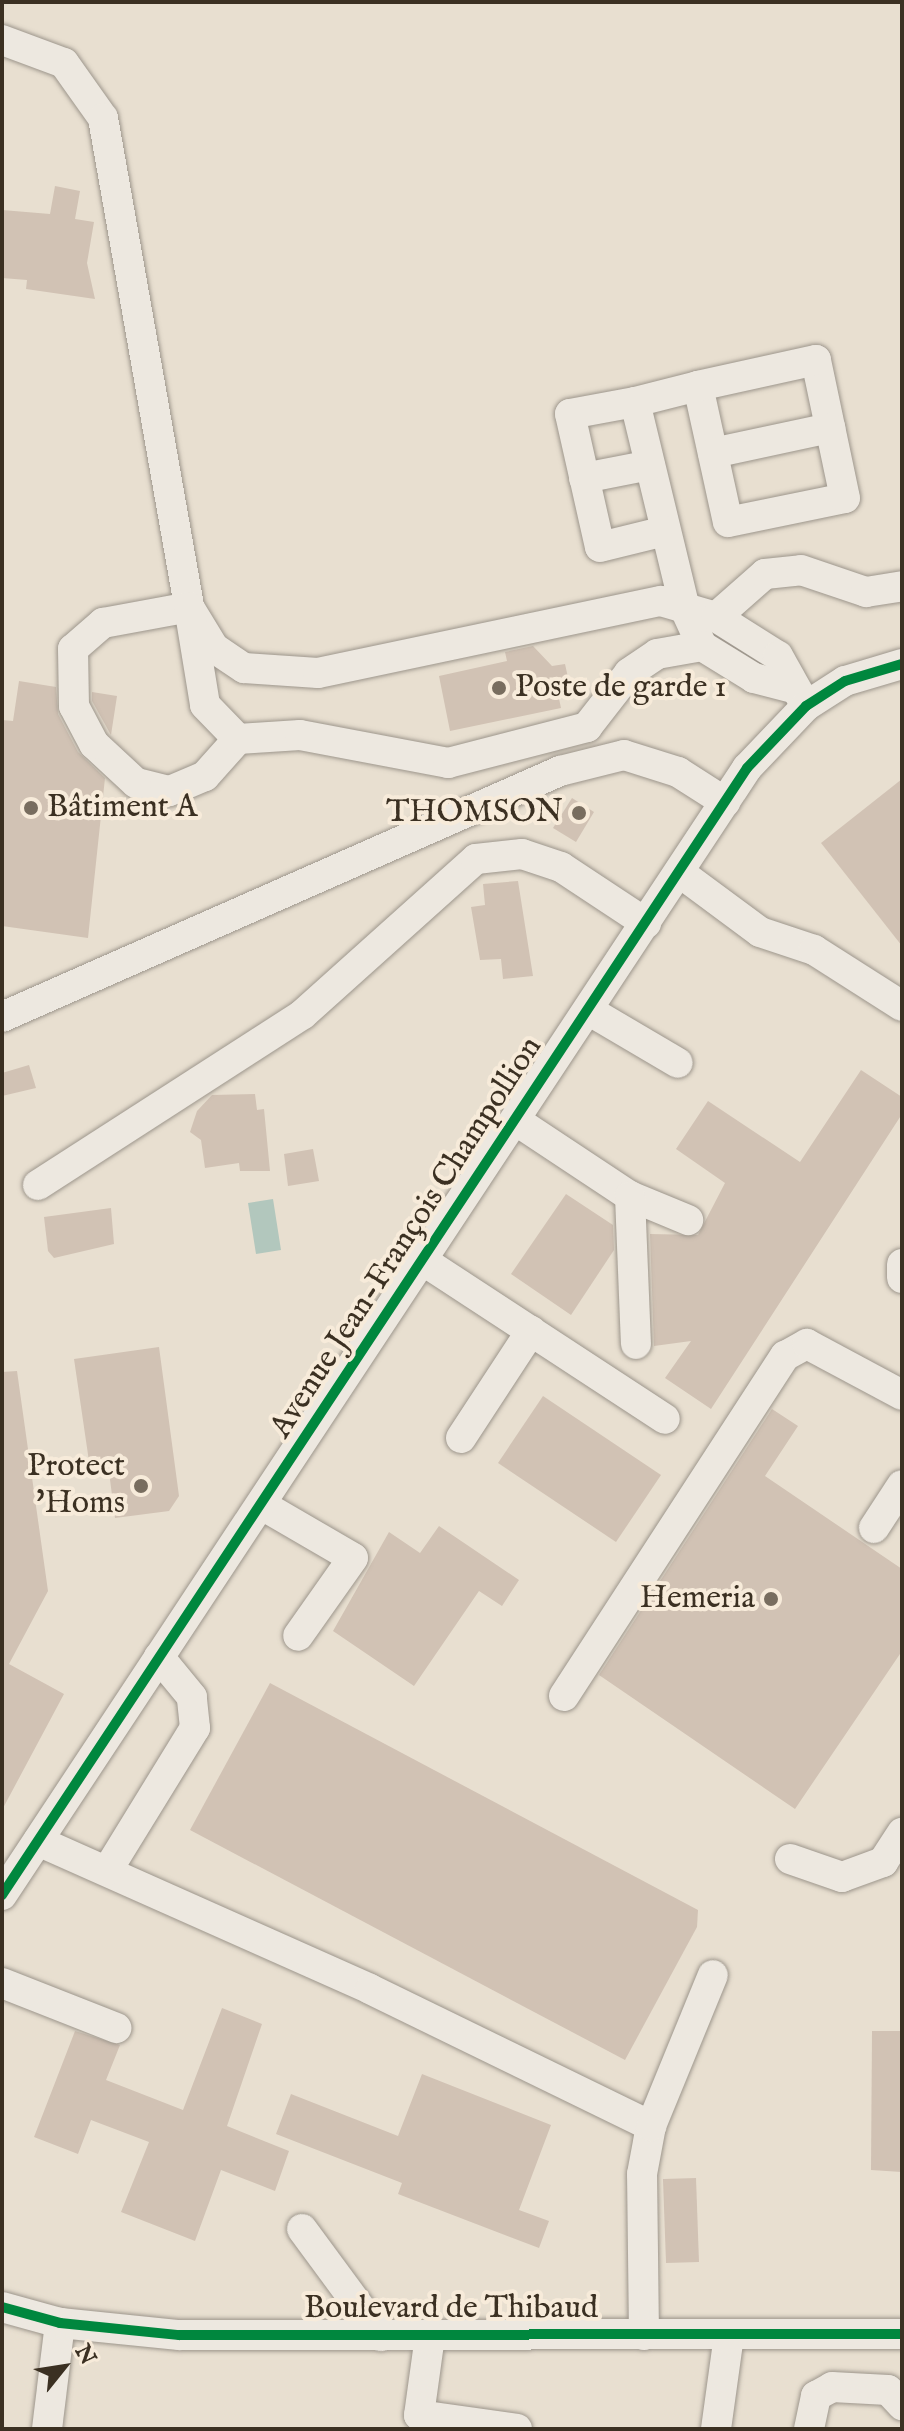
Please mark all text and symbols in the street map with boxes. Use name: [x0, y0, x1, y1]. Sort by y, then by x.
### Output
place label: Poste de garde 1: [515, 669, 726, 707]
marker: Poste de garde 1: [490, 679, 508, 697]
place label: Bâtiment A: [47, 789, 197, 827]
place label: THOMSON: [386, 794, 563, 832]
marker: Bâtiment A: [22, 799, 40, 817]
marker: THOMSON: [570, 804, 588, 822]
street label: Avenue Jean-François Champollion: [263, 1030, 551, 1446]
place label: Protect 'Homs: [27, 1449, 125, 1524]
marker: Protect 'Homs: [132, 1477, 150, 1495]
place label: Hemeria: [640, 1580, 755, 1618]
marker: Hemeria: [762, 1590, 780, 1608]
street label: Boulevard de Thibaud: [304, 2290, 598, 2328]
north arrow: [24, 2327, 104, 2407]
text: N: [68, 2340, 102, 2370]

